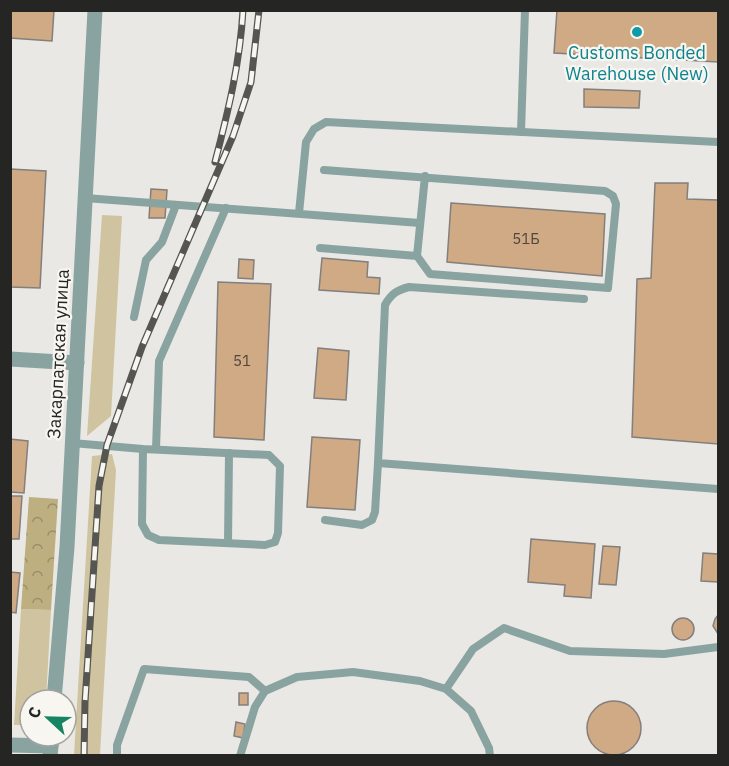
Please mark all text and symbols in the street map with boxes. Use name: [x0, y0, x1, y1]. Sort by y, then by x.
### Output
marker: Customs Bonded Warehouse (New): [630, 25, 644, 39]
place label: Customs Bonded Warehouse (New): [565, 41, 709, 85]
house number: 51Б: [512, 229, 540, 248]
street label: Закарпатская улица: [42, 268, 74, 440]
house number: 51: [233, 351, 251, 370]
north arrow: [18, 688, 78, 748]
text: С: [23, 704, 45, 721]

